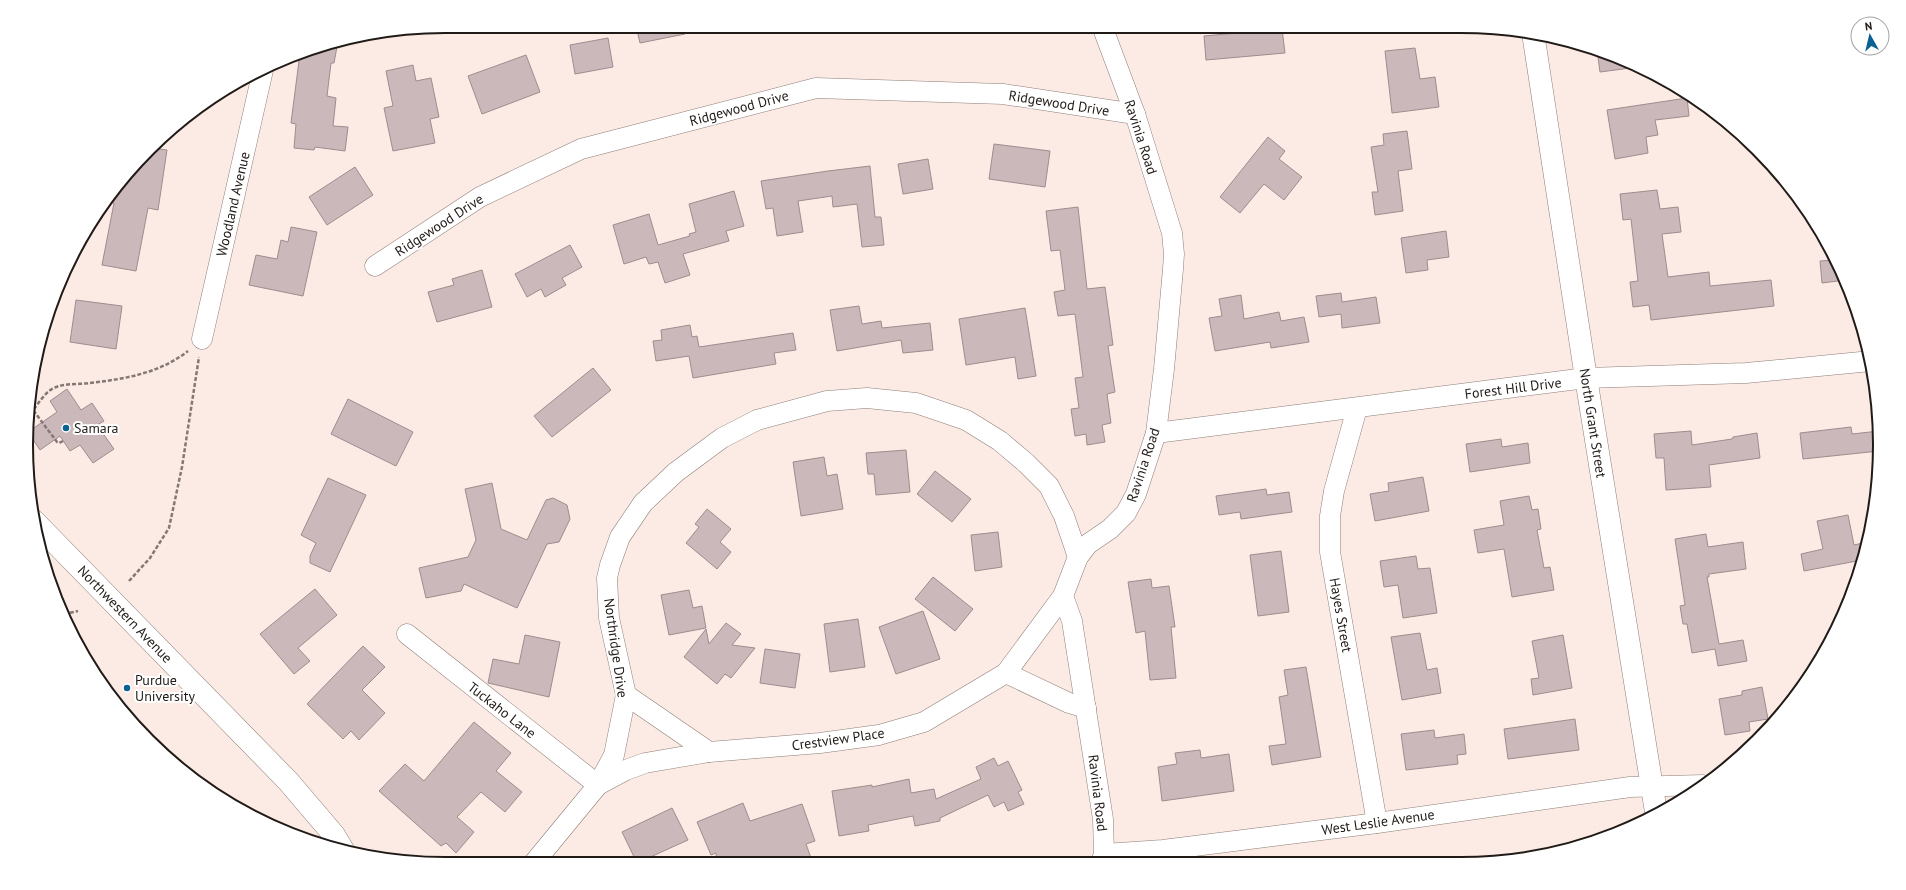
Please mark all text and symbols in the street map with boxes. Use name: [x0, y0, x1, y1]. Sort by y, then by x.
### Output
north arrow: [1850, 16, 1890, 56]
text: N: [1864, 19, 1873, 34]
street label: Ridgewood Drive: [687, 86, 791, 130]
street label: Ridgewood Drive: [1007, 86, 1111, 120]
street label: Ravinia Road: [1120, 97, 1162, 177]
street label: Woodland Avenue: [212, 150, 254, 258]
street label: Ridgewood Drive: [391, 190, 487, 260]
street label: North Grant Street: [1575, 367, 1611, 479]
street label: Forest Hill Drive: [1464, 373, 1562, 403]
place label: Samara: [74, 419, 118, 437]
marker: Samara: [61, 423, 71, 433]
street label: Ravinia Road: [1122, 425, 1164, 505]
street label: Northwestern Avenue: [74, 561, 176, 667]
street label: Hayes Street: [1326, 576, 1356, 654]
street label: Northridge Drive: [600, 597, 632, 699]
place label: Purdue University: [135, 671, 195, 705]
street label: Tuckaho Lane: [464, 678, 540, 742]
marker: Purdue University: [122, 683, 132, 693]
street label: Crestview Place: [791, 724, 885, 754]
street label: Ravinia Road: [1084, 754, 1112, 832]
street label: West Leslie Avenue: [1320, 805, 1436, 839]

